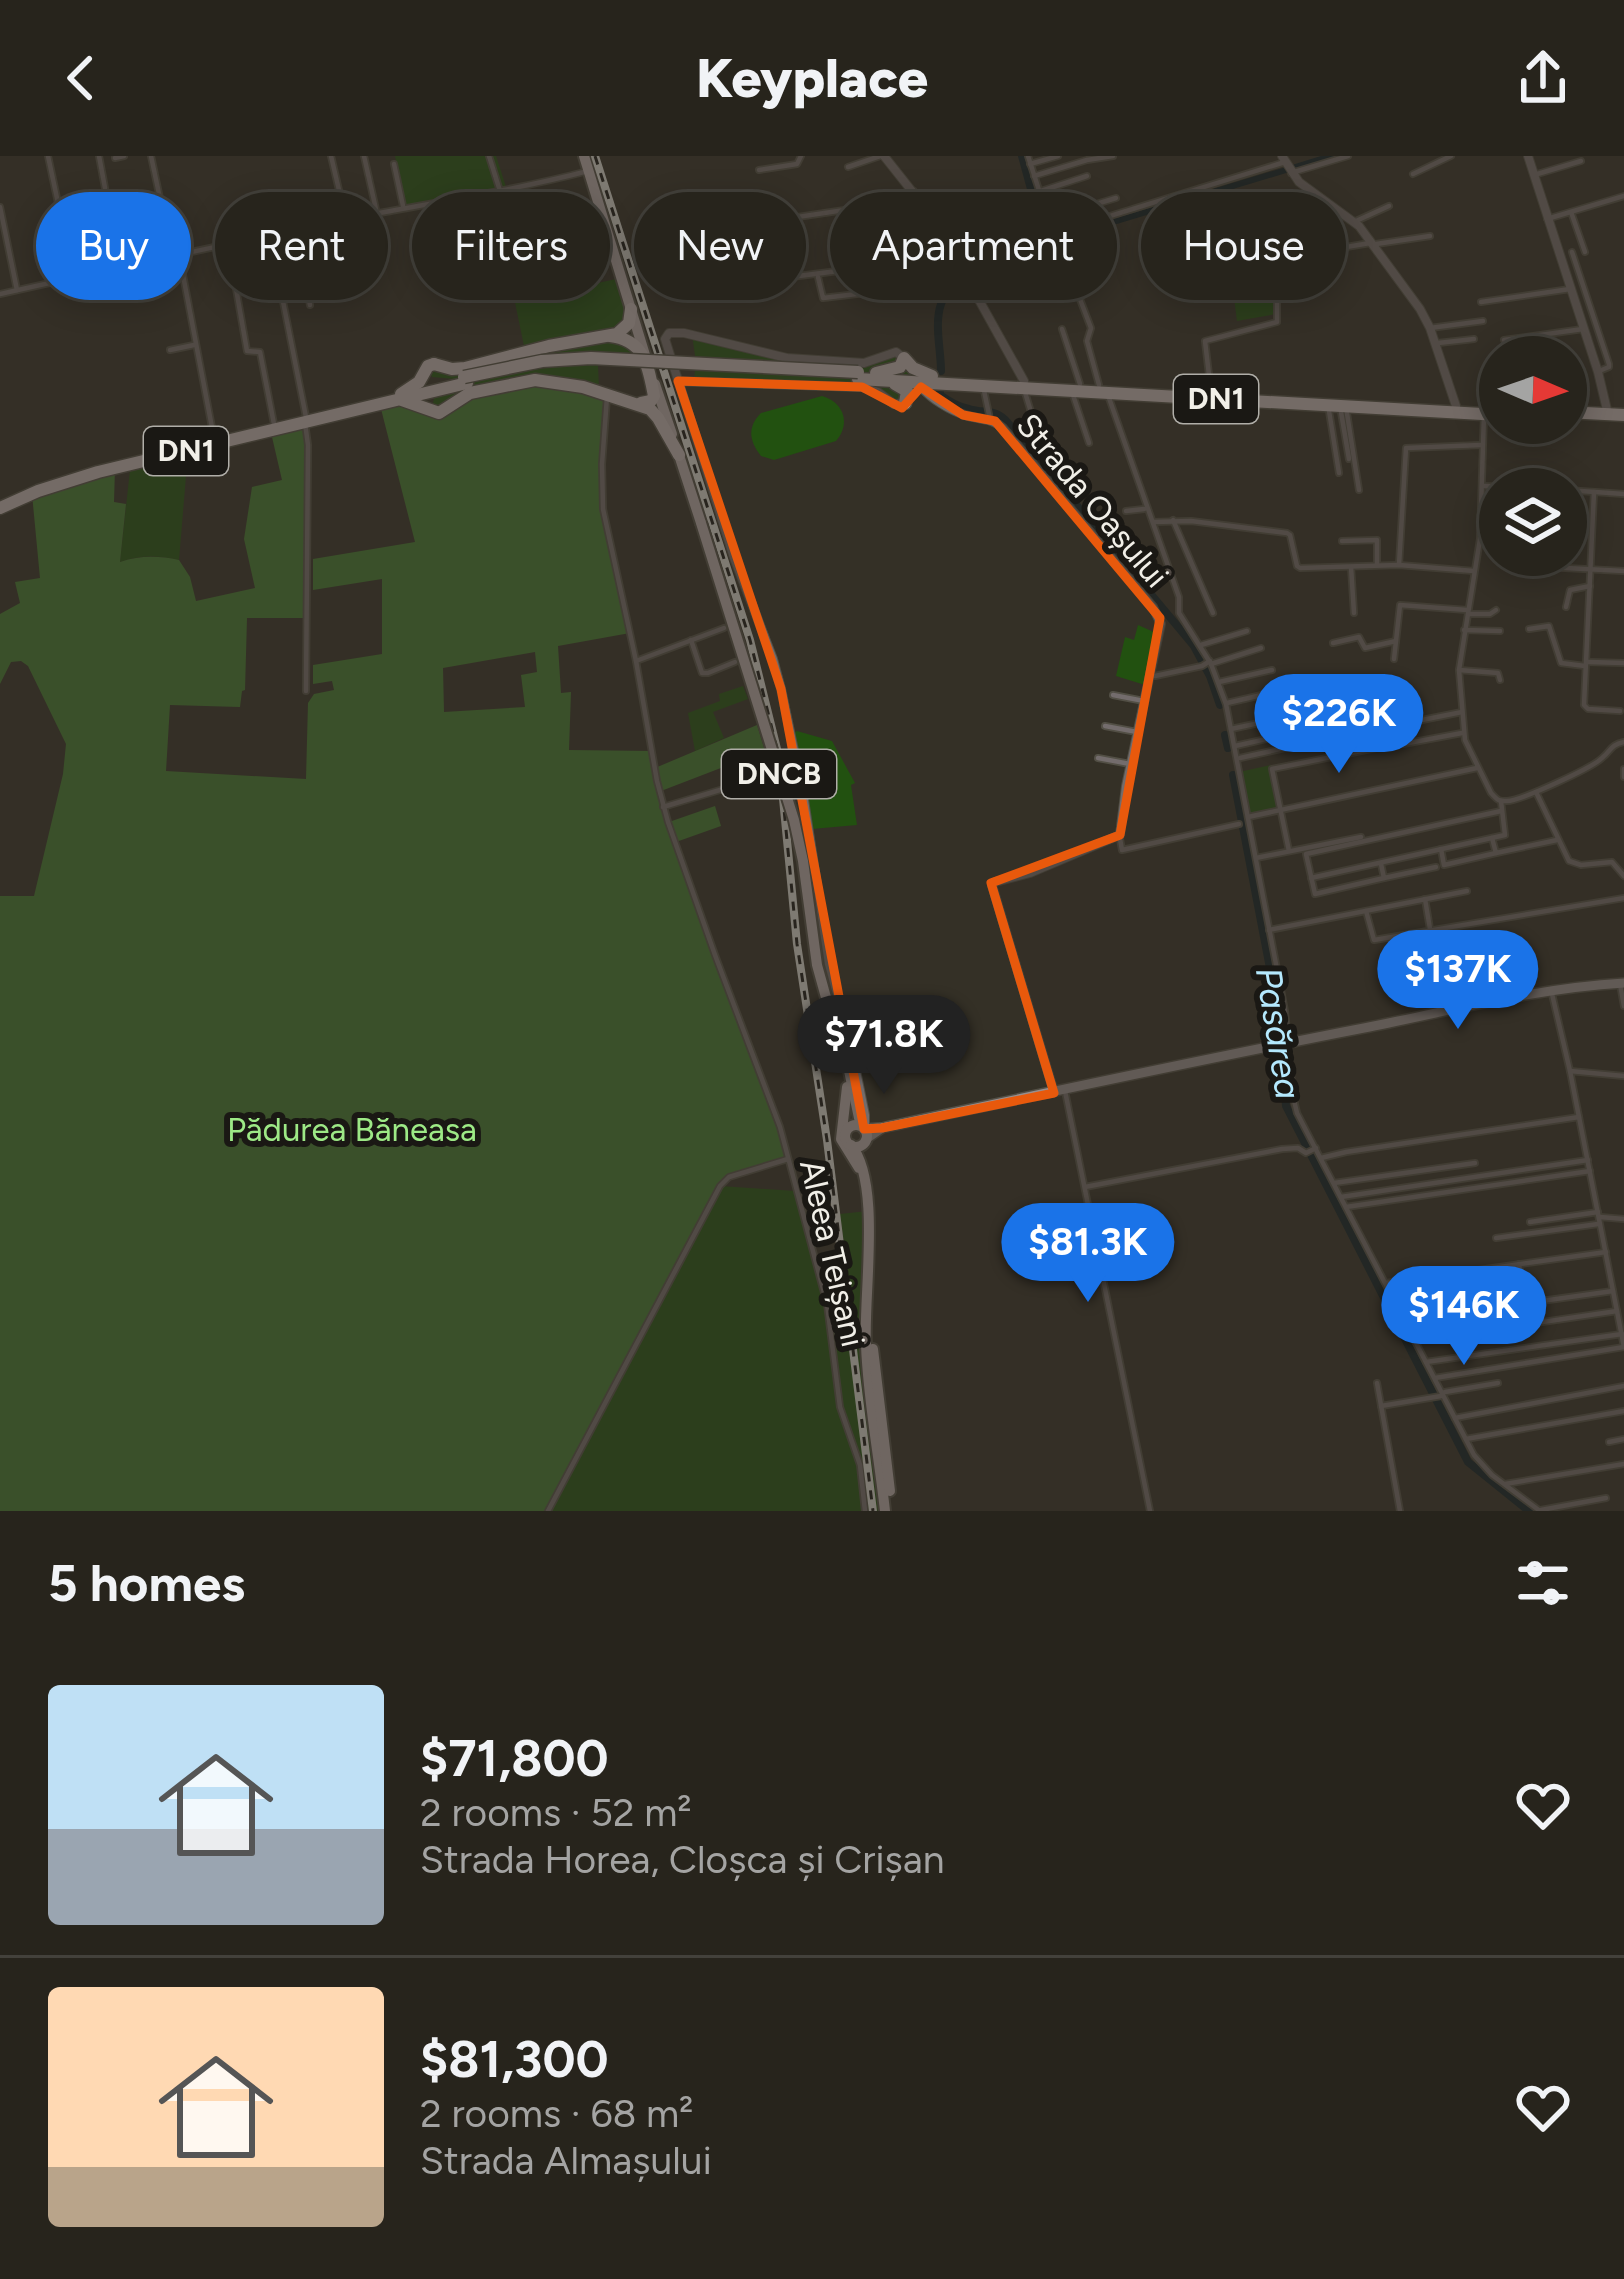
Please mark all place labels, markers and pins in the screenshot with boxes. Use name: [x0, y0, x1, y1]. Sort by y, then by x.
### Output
pin: $226K: [1255, 674, 1423, 776]
pin: $137K: [1374, 930, 1542, 1032]
pin: $71.8K: [786, 995, 982, 1097]
pin: $81.3K: [990, 1203, 1186, 1305]
pin: $146K: [1380, 1266, 1548, 1368]

